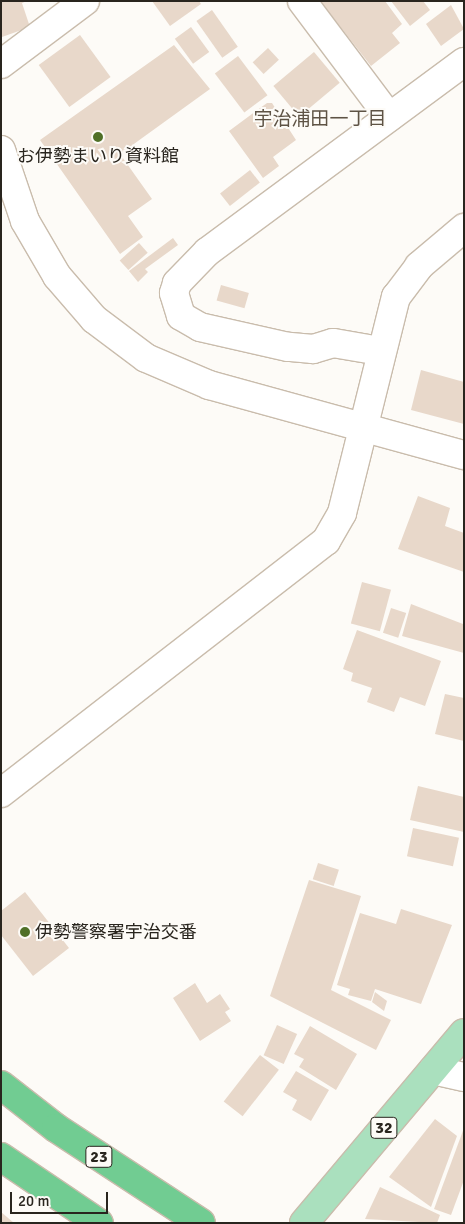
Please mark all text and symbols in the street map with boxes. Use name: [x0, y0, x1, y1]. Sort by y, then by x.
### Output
district label: 宇治浦田一丁目: [254, 109, 386, 131]
marker: お伊勢まいり資料館: [92, 131, 104, 143]
place label: お伊勢まいり資料館: [17, 145, 179, 167]
place label: 伊勢警察署宇治交番: [35, 921, 197, 943]
marker: 伊勢警察署宇治交番: [19, 926, 31, 938]
road number: 32: [370, 1114, 398, 1142]
road number: 23: [85, 1144, 113, 1170]
scale bar: [12, 1182, 110, 1214]
text: 20 m: [18, 1192, 49, 1210]

